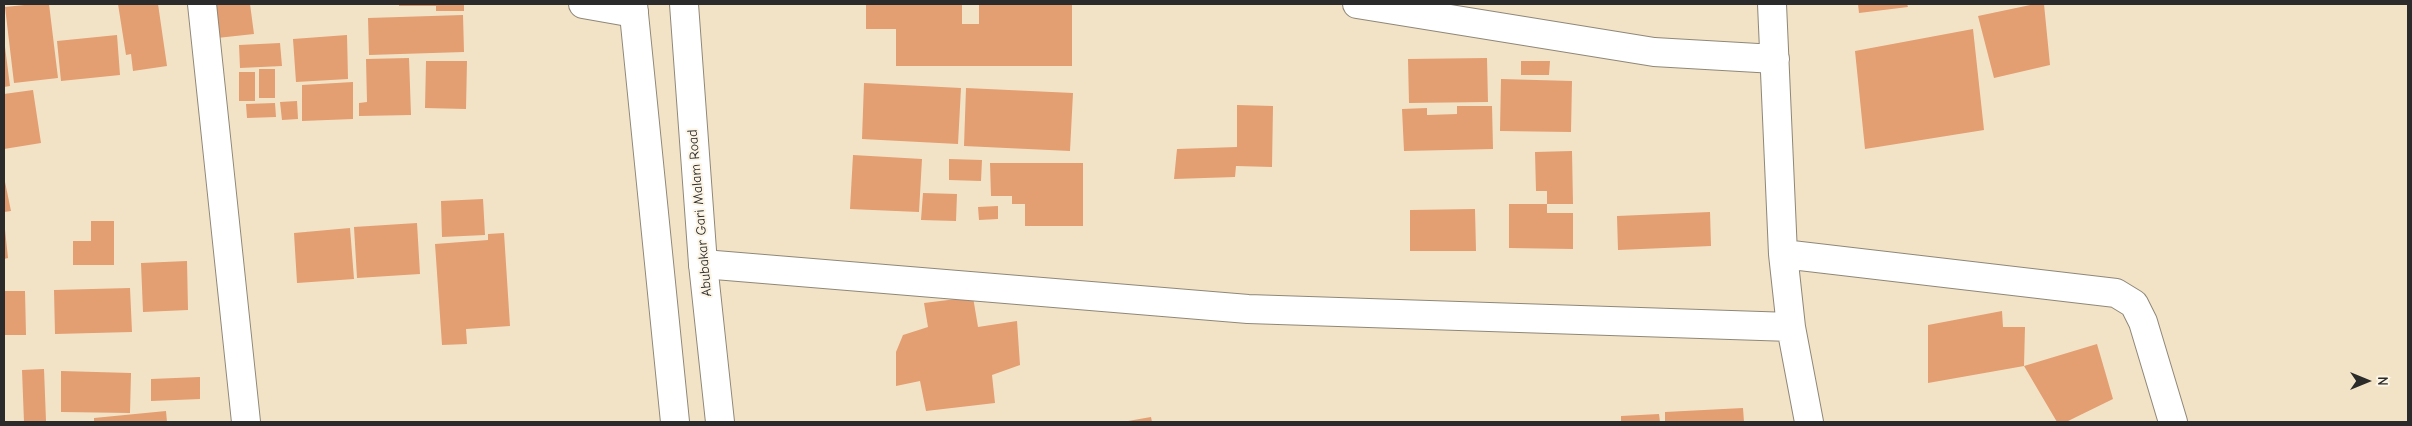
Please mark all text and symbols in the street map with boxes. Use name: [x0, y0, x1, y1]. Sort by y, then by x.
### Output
street label: Abubakar Gari Malam Road: [684, 129, 716, 297]
north arrow: [2342, 356, 2392, 406]
text: N: [2374, 376, 2391, 386]

